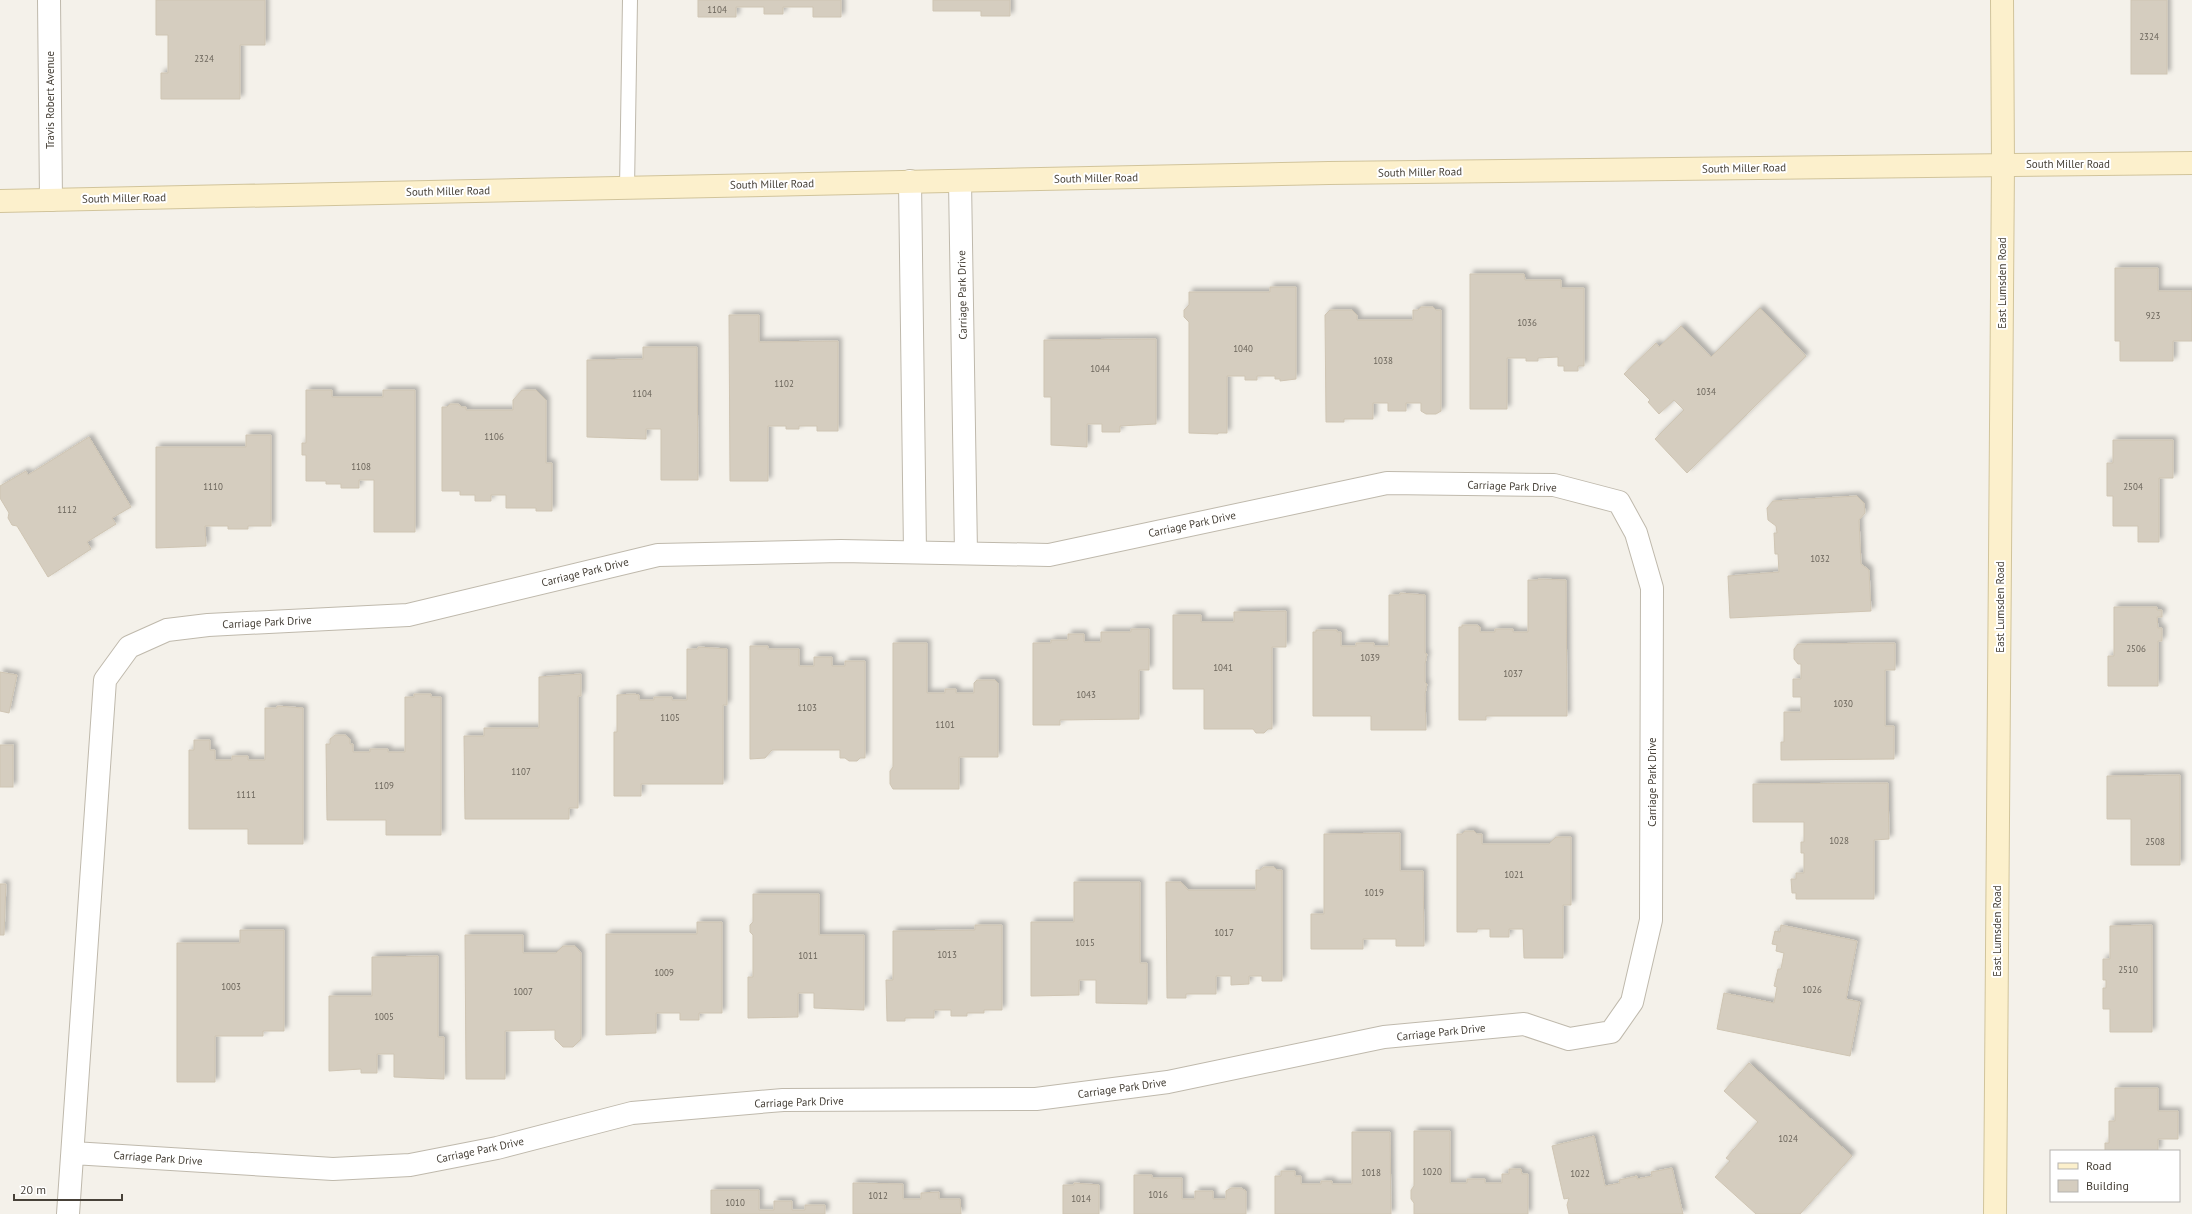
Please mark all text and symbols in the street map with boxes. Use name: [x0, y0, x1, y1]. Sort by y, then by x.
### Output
house number: 1104: [707, 4, 727, 15]
house number: 2324: [2139, 31, 2159, 42]
street label: Travis Robert Avenue: [43, 51, 57, 149]
house number: 2324: [194, 53, 214, 64]
street label: South Miller Road: [2026, 157, 2110, 171]
street label: South Miller Road: [1702, 160, 1786, 176]
street label: South Miller Road: [1378, 164, 1462, 180]
street label: South Miller Road: [1054, 170, 1138, 186]
street label: South Miller Road: [730, 176, 814, 192]
street label: South Miller Road: [406, 183, 490, 199]
street label: South Miller Road: [82, 190, 166, 206]
street label: East Lumsden Road: [1995, 237, 2009, 329]
street label: Carriage Park Drive: [954, 250, 970, 340]
house number: 923: [2146, 310, 2160, 321]
house number: 1036: [1517, 317, 1537, 328]
house number: 1040: [1233, 343, 1253, 354]
house number: 1038: [1373, 355, 1393, 366]
house number: 1044: [1090, 363, 1110, 374]
house number: 1102: [774, 378, 794, 389]
house number: 1034: [1696, 386, 1716, 397]
house number: 1104: [632, 388, 652, 399]
house number: 1106: [484, 431, 504, 442]
house number: 1108: [351, 461, 371, 472]
street label: Carriage Park Drive: [1467, 477, 1557, 495]
house number: 1110: [203, 481, 223, 492]
house number: 2504: [2123, 481, 2143, 492]
house number: 1112: [57, 504, 77, 515]
street label: Carriage Park Drive: [1147, 508, 1238, 540]
house number: 1032: [1810, 553, 1830, 564]
street label: Carriage Park Drive: [540, 554, 630, 590]
street label: East Lumsden Road: [1993, 561, 2007, 653]
street label: Carriage Park Drive: [222, 613, 312, 631]
house number: 2506: [2126, 643, 2146, 654]
house number: 1039: [1360, 652, 1380, 663]
house number: 1041: [1213, 662, 1233, 673]
house number: 1037: [1503, 668, 1523, 679]
house number: 1043: [1076, 689, 1096, 700]
house number: 1030: [1833, 698, 1853, 709]
house number: 1103: [797, 702, 817, 713]
house number: 1105: [660, 712, 680, 723]
house number: 1101: [935, 719, 955, 730]
street label: Carriage Park Drive: [1645, 737, 1659, 827]
house number: 1107: [511, 766, 531, 777]
house number: 1109: [374, 780, 394, 791]
house number: 1111: [236, 789, 256, 800]
house number: 1028: [1829, 835, 1849, 846]
house number: 2508: [2145, 836, 2165, 847]
house number: 1021: [1504, 869, 1524, 880]
street label: East Lumsden Road: [1990, 885, 2004, 977]
house number: 1019: [1364, 887, 1384, 898]
house number: 1017: [1214, 927, 1234, 938]
house number: 1015: [1075, 937, 1095, 948]
house number: 1013: [937, 949, 957, 960]
house number: 1011: [798, 950, 818, 961]
house number: 2510: [2118, 964, 2138, 975]
house number: 1009: [654, 967, 674, 978]
house number: 1003: [221, 981, 241, 992]
house number: 1026: [1802, 984, 1822, 995]
house number: 1007: [513, 986, 533, 997]
house number: 1005: [374, 1011, 394, 1022]
street label: Carriage Park Drive: [1396, 1020, 1487, 1044]
street label: Carriage Park Drive: [1077, 1075, 1168, 1101]
street label: Carriage Park Drive: [754, 1093, 844, 1111]
house number: 1024: [1778, 1133, 1798, 1144]
street label: Carriage Park Drive: [435, 1134, 526, 1166]
street label: Carriage Park Drive: [113, 1148, 203, 1168]
legend: [2050, 1150, 2180, 1202]
text: Road: [2086, 1158, 2111, 1173]
house number: 1020: [1422, 1166, 1442, 1177]
house number: 1018: [1361, 1167, 1381, 1178]
house number: 1022: [1570, 1168, 1590, 1179]
scale bar: [14, 1176, 122, 1202]
text: Building: [2086, 1178, 2129, 1193]
text: 20 m: [20, 1182, 46, 1197]
house number: 1016: [1148, 1189, 1168, 1200]
house number: 1012: [868, 1190, 888, 1201]
house number: 1014: [1071, 1193, 1091, 1204]
house number: 1010: [725, 1197, 745, 1208]

